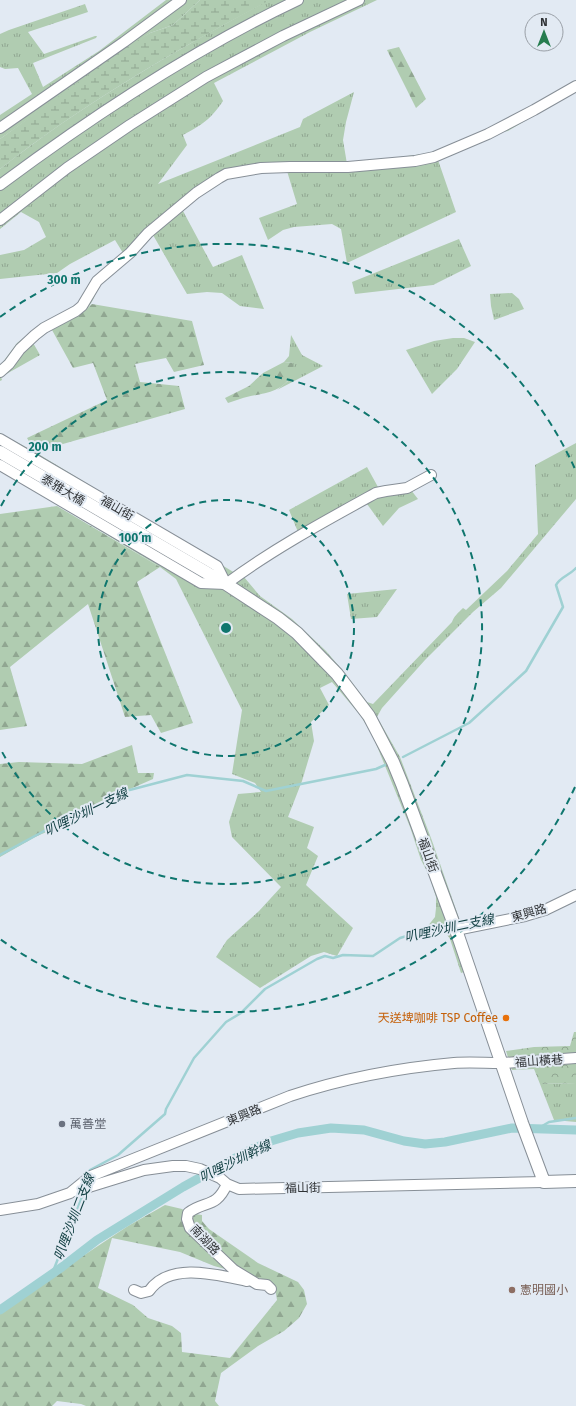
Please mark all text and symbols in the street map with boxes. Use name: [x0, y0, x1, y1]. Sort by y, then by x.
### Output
north arrow: [524, 12, 564, 52]
text: N: [540, 16, 548, 29]
text: 300 m: [46, 273, 81, 287]
text: 200 m: [28, 440, 62, 454]
street label: 泰雅大橋: [39, 472, 87, 508]
street label: 福山街: [98, 493, 136, 523]
text: 100 m: [119, 531, 151, 545]
centre of rings: [219, 621, 233, 635]
water label: 叭哩沙圳一支線: [42, 784, 132, 839]
street label: 福山街: [415, 836, 441, 874]
street label: 東興路: [510, 901, 548, 925]
water label: 叭哩沙圳二支線: [403, 911, 497, 945]
place label: 天送埤咖啡 TSP Coffee: [378, 1011, 498, 1025]
marker: 天送埤咖啡 TSP Coffee: [501, 1013, 511, 1023]
street label: 福山橫巷: [515, 1052, 563, 1070]
street label: 東興路: [225, 1102, 263, 1128]
place label: 萬善堂: [70, 1117, 106, 1131]
marker: 萬善堂: [57, 1119, 67, 1129]
water label: 叭哩沙圳幹線: [197, 1136, 275, 1185]
water label: 叭哩沙圳二支線: [51, 1170, 98, 1262]
street label: 福山街: [285, 1181, 321, 1195]
street label: 南湖路: [188, 1222, 222, 1258]
place label: 憲明國小: [520, 1283, 568, 1297]
marker: 憲明國小: [507, 1285, 517, 1295]

